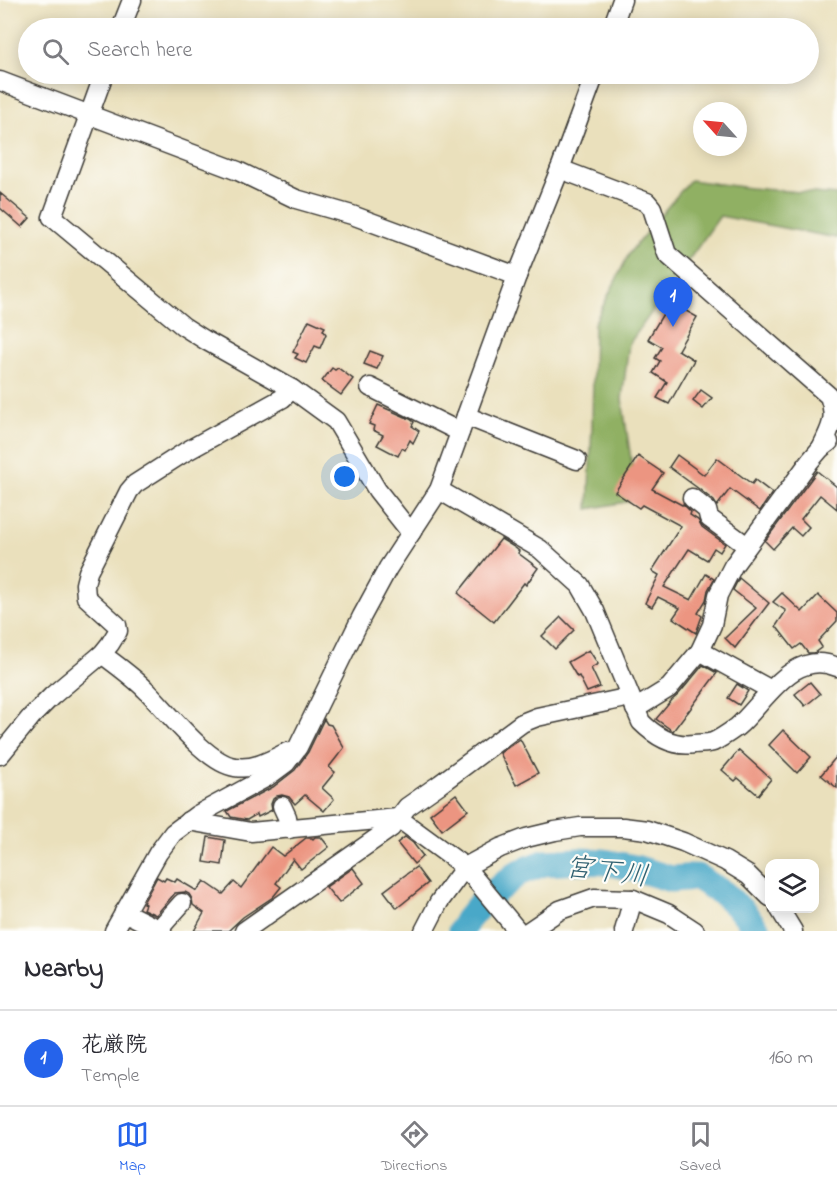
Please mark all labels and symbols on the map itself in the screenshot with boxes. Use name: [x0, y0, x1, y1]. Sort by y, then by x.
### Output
north arrow: [693, 102, 747, 156]
pin: 1: [654, 278, 692, 327]
your location: [330, 462, 359, 491]
water label: 宮下川: [562, 848, 651, 899]

